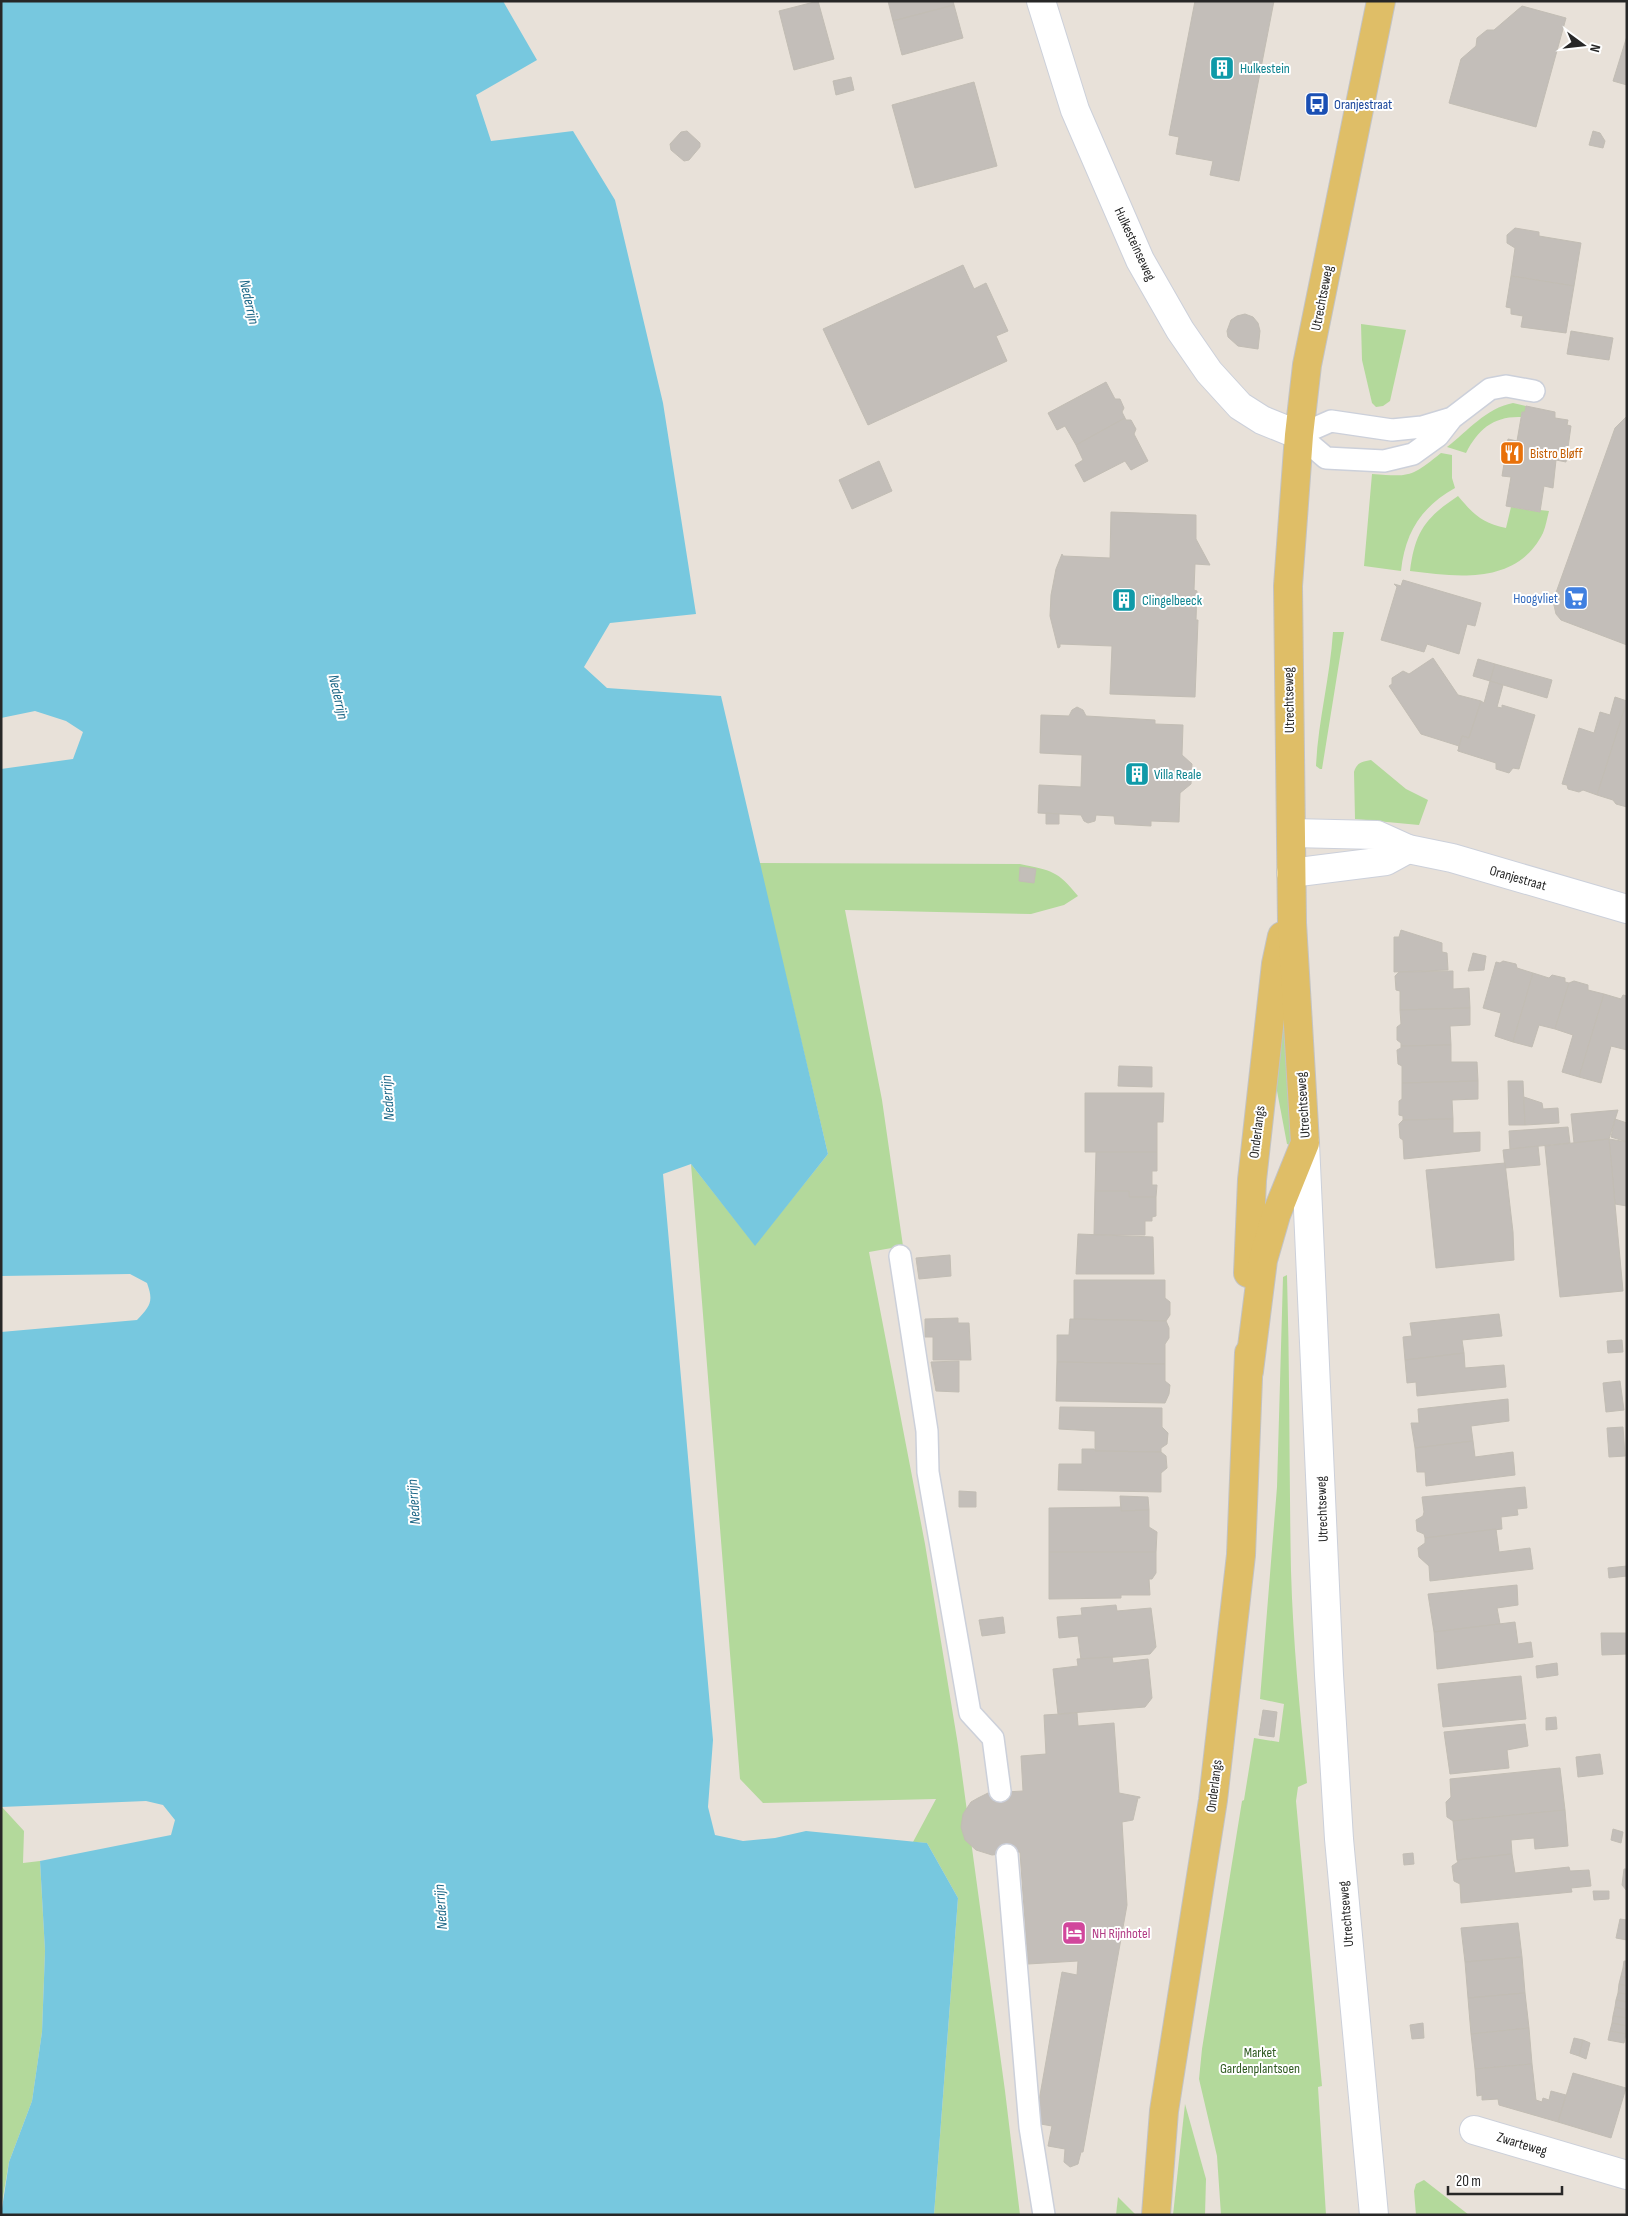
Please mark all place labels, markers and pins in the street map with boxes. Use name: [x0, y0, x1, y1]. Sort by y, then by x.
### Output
building icon: Hulkestein: [1209, 55, 1235, 81]
place label: Hulkestein: [1240, 60, 1290, 77]
bus stop icon: Oranjestraat: [1304, 91, 1330, 117]
place label: Oranjestraat: [1334, 96, 1392, 113]
restaurant icon: Bistro Bløff: [1499, 440, 1525, 466]
place label: Bistro Bløff: [1530, 445, 1584, 462]
supermarket icon: Hoogvliet: [1563, 585, 1589, 611]
building icon: Clingelbeeck: [1111, 587, 1137, 613]
place label: Hoogvliet: [1513, 590, 1558, 607]
place label: Clingelbeeck: [1142, 592, 1203, 609]
building icon: Villa Reale: [1124, 761, 1150, 787]
place label: Villa Reale: [1154, 766, 1201, 783]
hotel icon: NH Rijnhotel: [1061, 1920, 1087, 1946]
place label: NH Rijnhotel: [1092, 1925, 1150, 1942]

